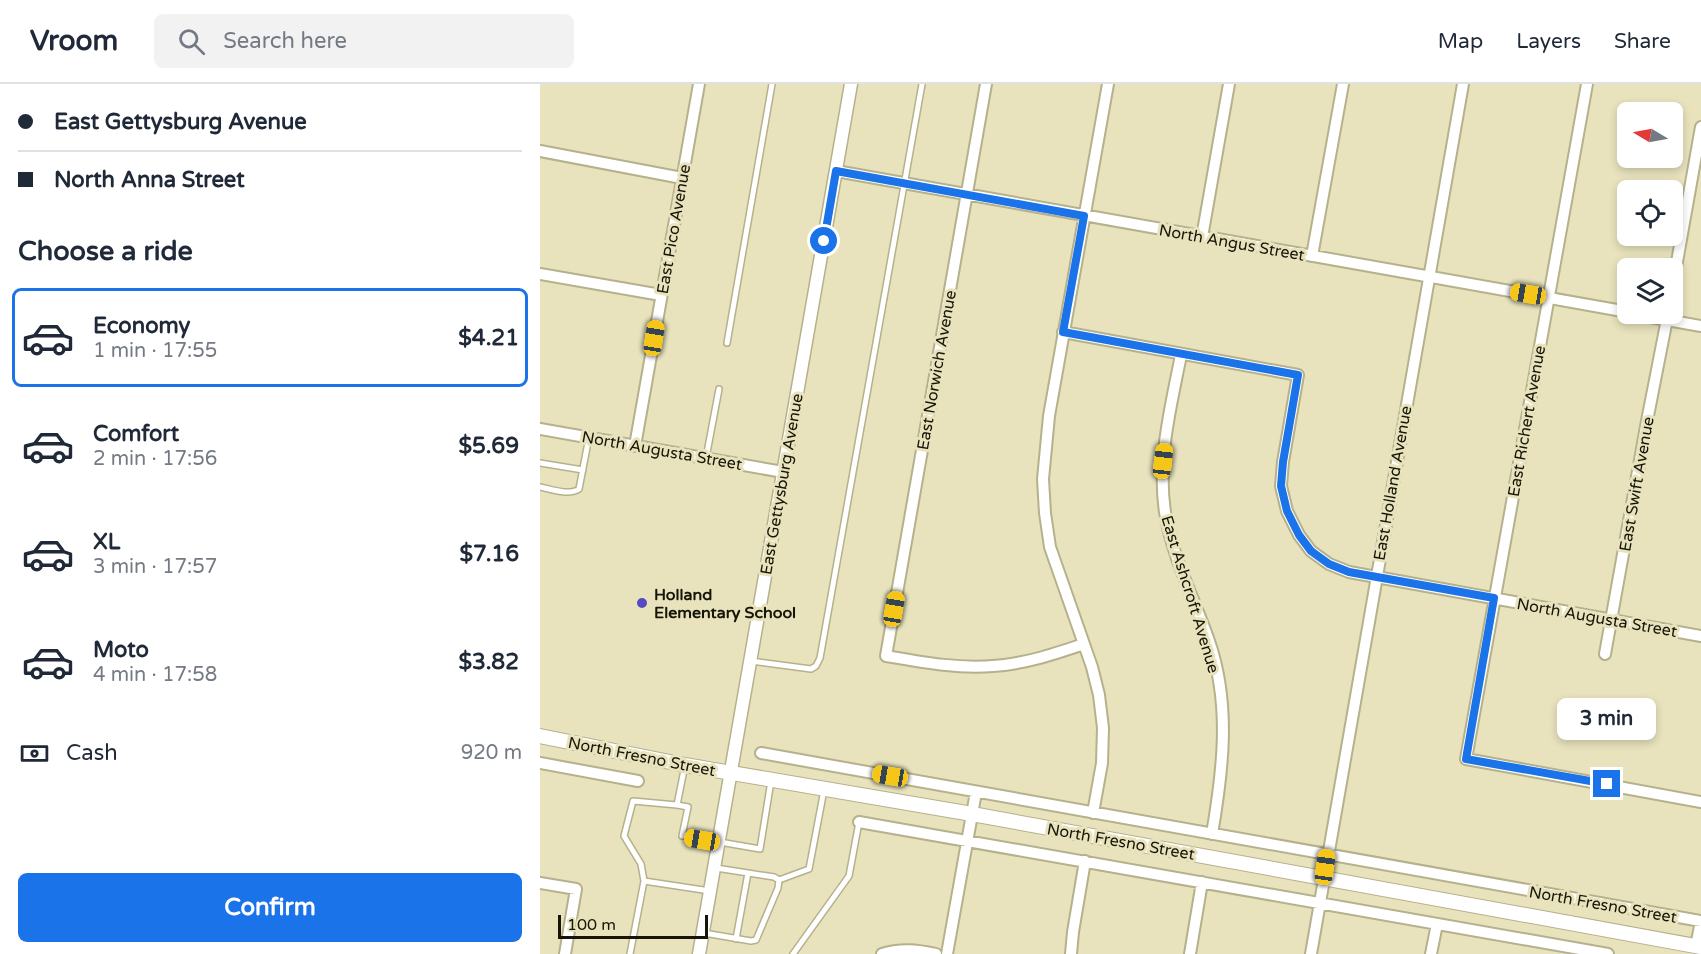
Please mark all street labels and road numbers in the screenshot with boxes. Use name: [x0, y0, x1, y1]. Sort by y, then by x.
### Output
street label: East Pico Avenue: [653, 163, 695, 296]
street label: North Angus Street: [1157, 220, 1306, 266]
street label: East Norwich Avenue: [913, 289, 961, 452]
street label: East Richert Avenue: [1504, 344, 1550, 498]
street label: East Gettysburg Avenue: [756, 392, 808, 576]
street label: East Holland Avenue: [1370, 404, 1416, 562]
street label: East Swift Avenue: [1615, 415, 1659, 553]
street label: North Augusta Street: [580, 427, 744, 475]
street label: East Ashcroft Avenue: [1157, 513, 1224, 676]
street label: North Augusta Street: [1515, 594, 1679, 642]
street label: North Fresno Street: [566, 733, 717, 781]
street label: North Fresno Street: [1045, 819, 1196, 865]
street label: North Fresno Street: [1527, 882, 1678, 928]

